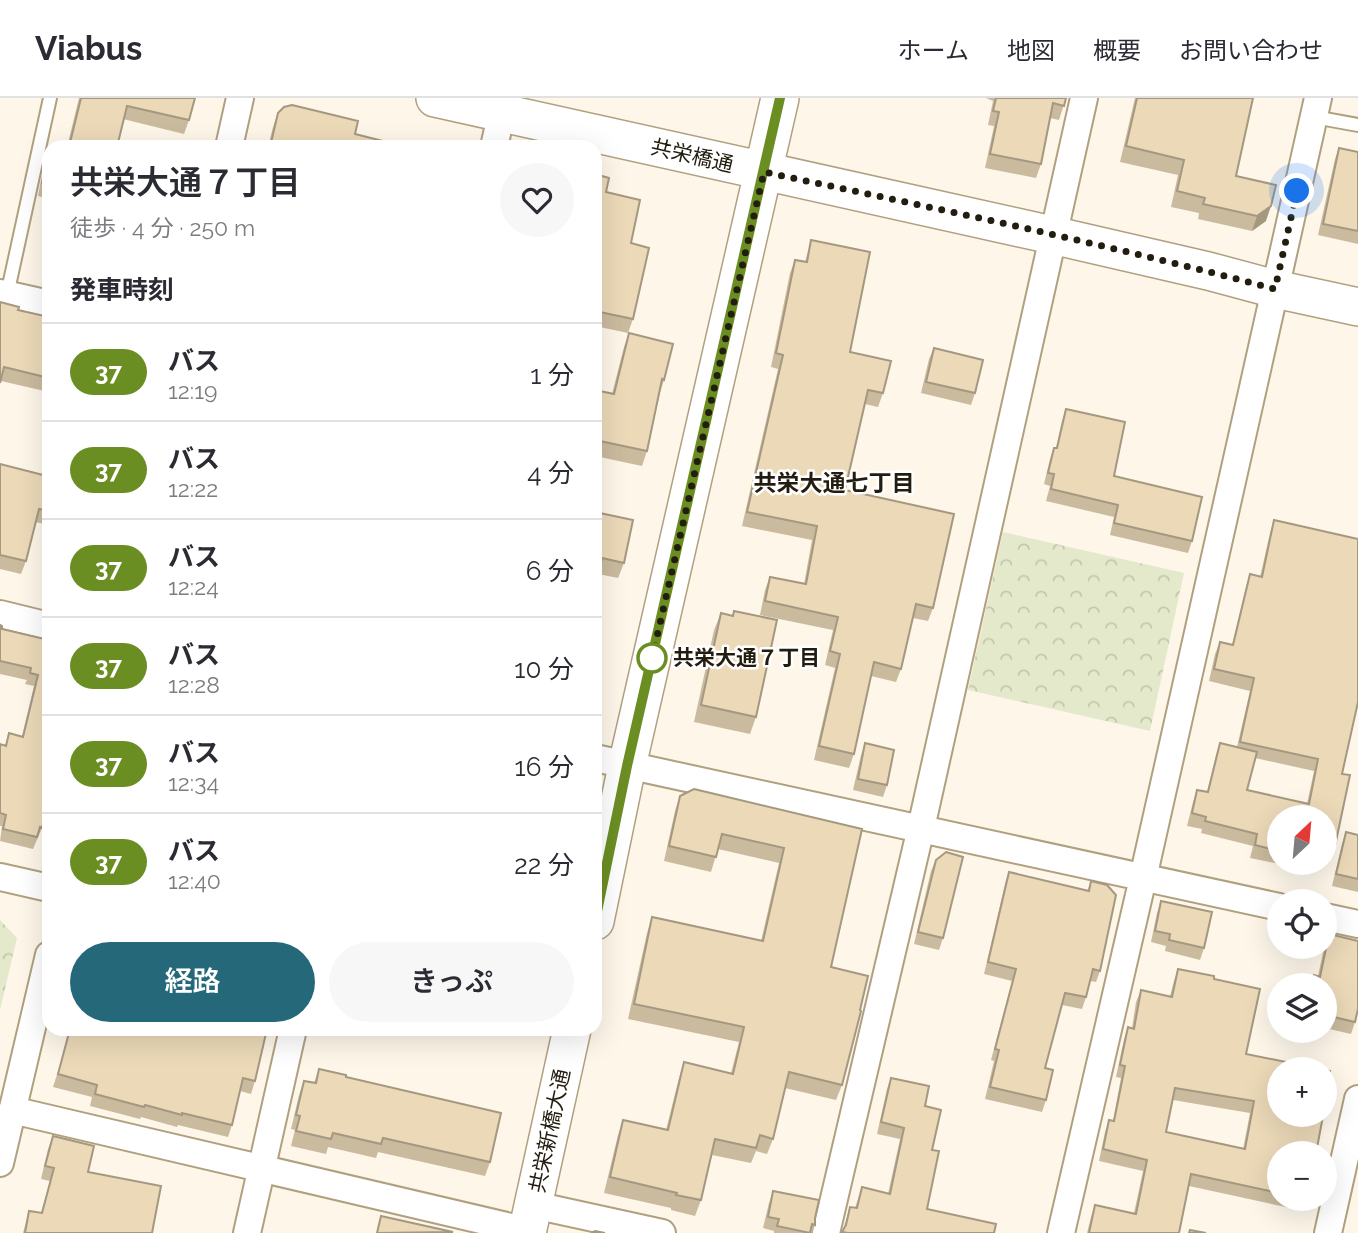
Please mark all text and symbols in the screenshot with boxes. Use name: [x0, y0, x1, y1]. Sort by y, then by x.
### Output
text: Viabus: [35, 29, 142, 68]
text: ホーム: [898, 36, 969, 65]
text: 地図: [1007, 36, 1055, 65]
text: 概要: [1093, 36, 1141, 65]
text: お問い合わせ: [1179, 36, 1323, 65]
street label: 共栄橋通: [648, 134, 736, 177]
text: 共栄大通７丁目: [70, 163, 301, 202]
button: heart: [500, 163, 574, 237]
your location: [1279, 173, 1314, 208]
text: 徒歩 · 4 分 · 250 m: [70, 214, 255, 241]
text: 発車時刻: [70, 275, 174, 305]
text: バス: [168, 346, 220, 376]
text: 37: [95, 357, 122, 386]
text: 1 分: [530, 360, 574, 390]
text: 12:19: [168, 377, 217, 404]
text: バス: [168, 444, 220, 474]
text: 37: [95, 455, 122, 484]
text: 4 分: [527, 458, 574, 488]
district label: 共栄大通七丁目: [754, 469, 915, 496]
text: 12:22: [168, 475, 218, 502]
text: バス: [168, 542, 220, 572]
text: 37: [95, 553, 122, 582]
text: 6 分: [526, 556, 574, 586]
text: 12:24: [168, 573, 219, 600]
text: バス: [168, 640, 220, 670]
marker: 共栄大通７丁目: [637, 643, 667, 673]
place label: 共栄大通７丁目: [673, 645, 820, 670]
text: 37: [95, 651, 122, 680]
text: 10 分: [514, 654, 574, 684]
text: 12:28: [168, 671, 220, 698]
text: バス: [168, 738, 220, 768]
text: 37: [95, 749, 122, 778]
text: 16 分: [515, 752, 574, 782]
text: 12:34: [168, 769, 219, 796]
north arrow: [1267, 805, 1337, 875]
map controls: [1267, 805, 1337, 1211]
text: バス: [168, 836, 220, 866]
text: 37: [95, 847, 122, 876]
text: 22 分: [514, 850, 574, 880]
text: 12:40: [168, 867, 221, 894]
button: locate: [1267, 889, 1337, 959]
button: 経路: [70, 942, 315, 1022]
button: きっぷ: [329, 942, 574, 1022]
button: layers: [1267, 973, 1337, 1043]
button: +: [1267, 1057, 1337, 1127]
street label: 共栄新橋大通: [524, 1067, 575, 1195]
button: −: [1267, 1141, 1337, 1211]

